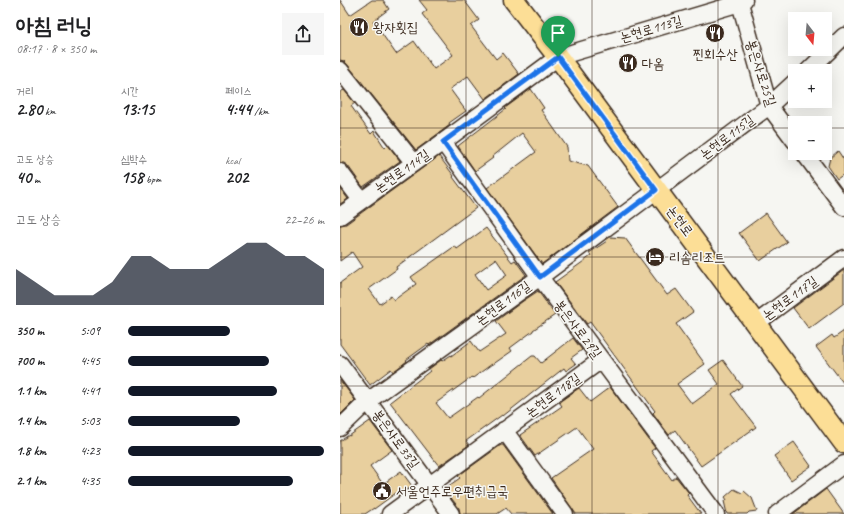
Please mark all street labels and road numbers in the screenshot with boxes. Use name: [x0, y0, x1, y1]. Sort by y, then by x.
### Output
street label: 논현로113길: [618, 12, 685, 46]
street label: 봉은사로25길: [742, 38, 780, 109]
street label: 논현로115길: [696, 111, 758, 163]
street label: 논현로114길: [371, 145, 434, 196]
street label: 논현로: [663, 202, 697, 240]
street label: 논현로117길: [759, 272, 821, 324]
street label: 논현로116길: [472, 277, 534, 329]
street label: 봉은사로29길: [550, 296, 606, 362]
street label: 논현로118길: [522, 369, 584, 421]
street label: 봉은사로33길: [369, 406, 424, 472]

